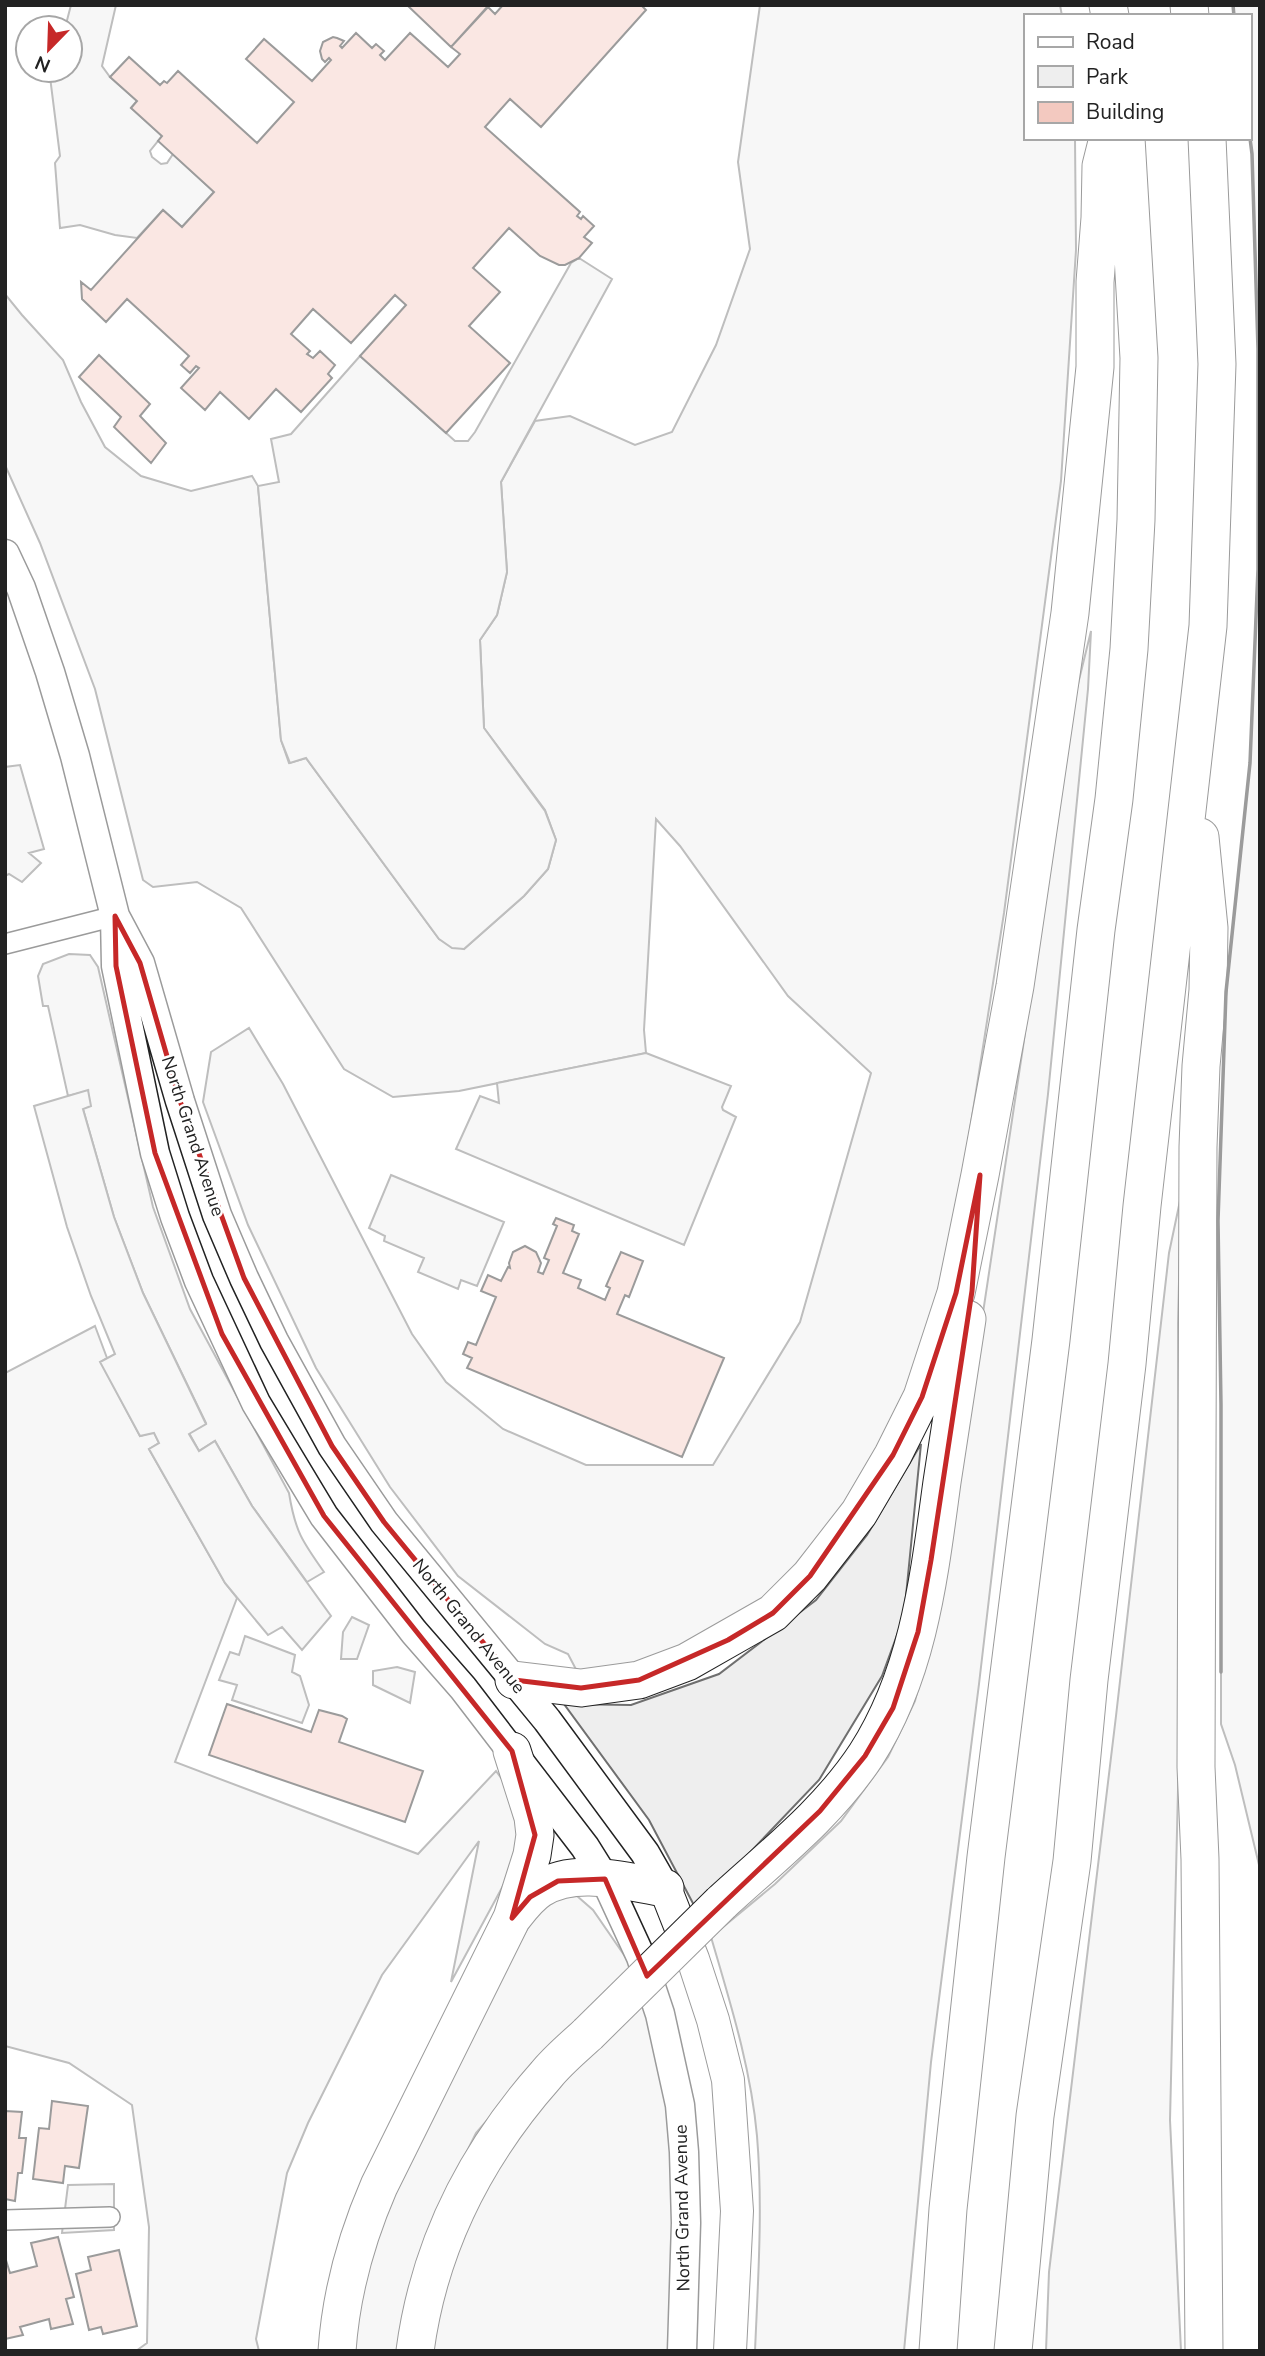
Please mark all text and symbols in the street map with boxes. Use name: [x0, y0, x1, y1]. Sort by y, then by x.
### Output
north arrow: [14, 14, 84, 84]
legend: [1024, 14, 1251, 140]
text: Road: [1086, 28, 1135, 56]
text: N: [31, 49, 54, 78]
text: Park: [1086, 63, 1128, 91]
text: Building: [1086, 98, 1164, 126]
street label: North Grand Avenue: [156, 1053, 230, 1219]
street label: North Grand Avenue: [407, 1554, 531, 1698]
street label: North Grand Avenue: [669, 2124, 695, 2292]

